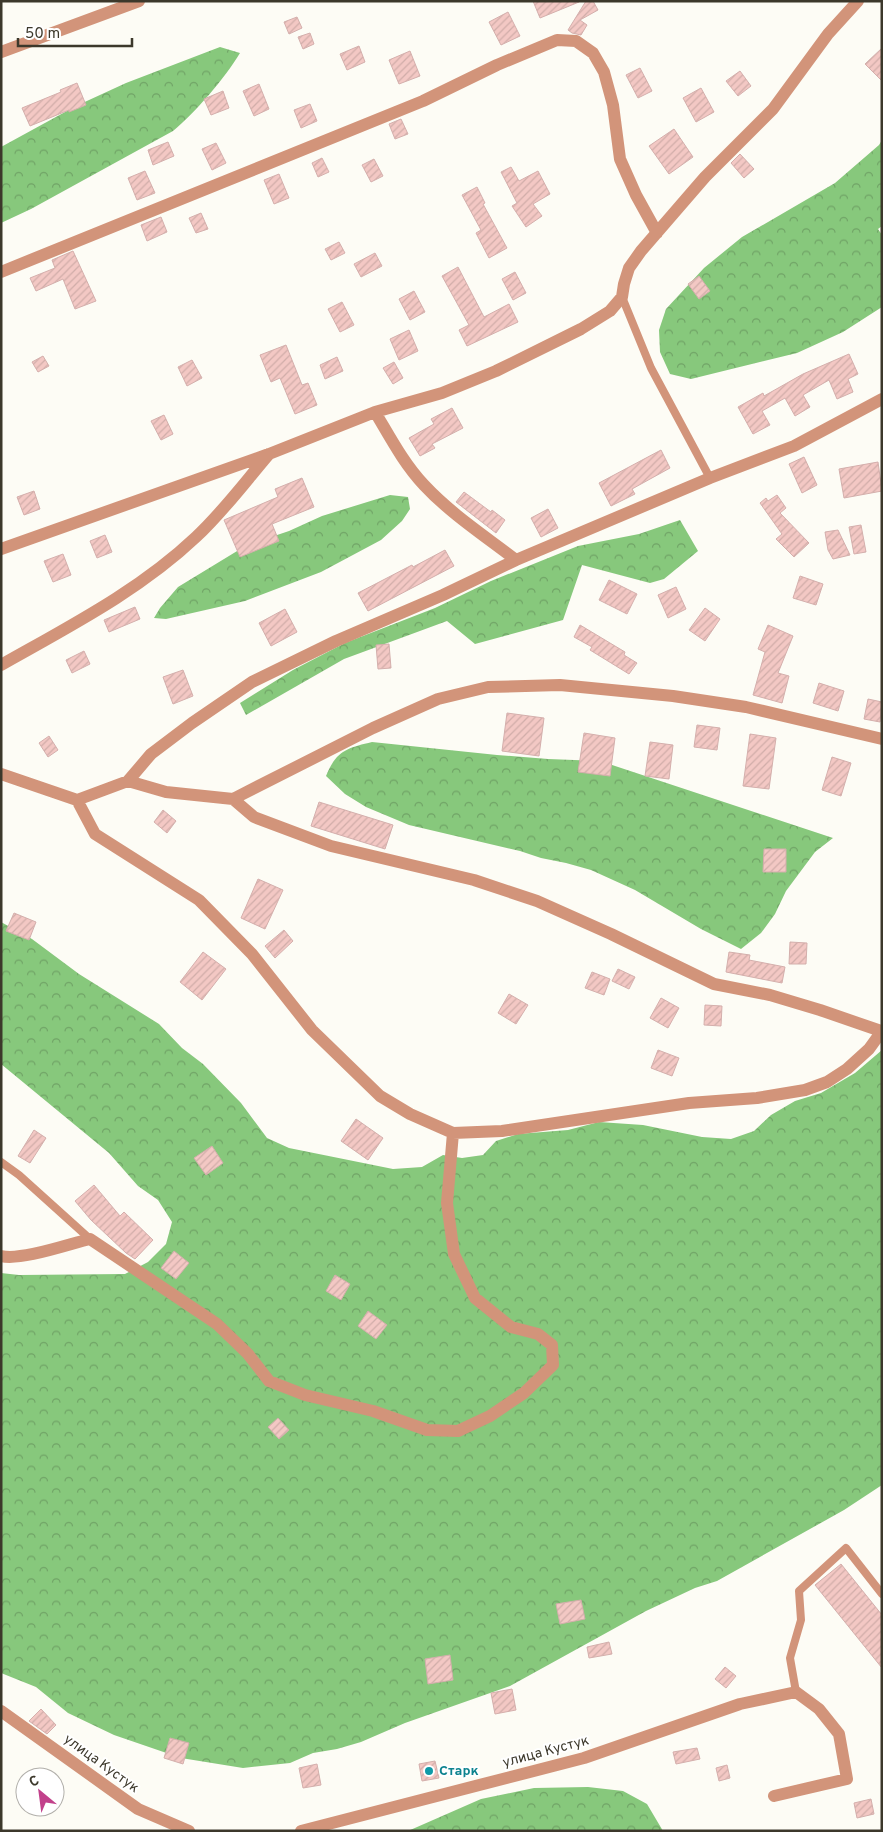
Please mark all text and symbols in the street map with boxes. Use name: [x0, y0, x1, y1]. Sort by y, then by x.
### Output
scale bar: [18, 15, 131, 47]
text: 50 m: [25, 25, 60, 44]
street label: улица Кустук: [60, 1731, 142, 1797]
street label: улица Кустук: [501, 1732, 591, 1772]
place label: Старк: [439, 1763, 479, 1780]
marker: Старк: [423, 1765, 435, 1777]
north arrow: [15, 1767, 65, 1817]
text: С: [26, 1772, 43, 1792]

